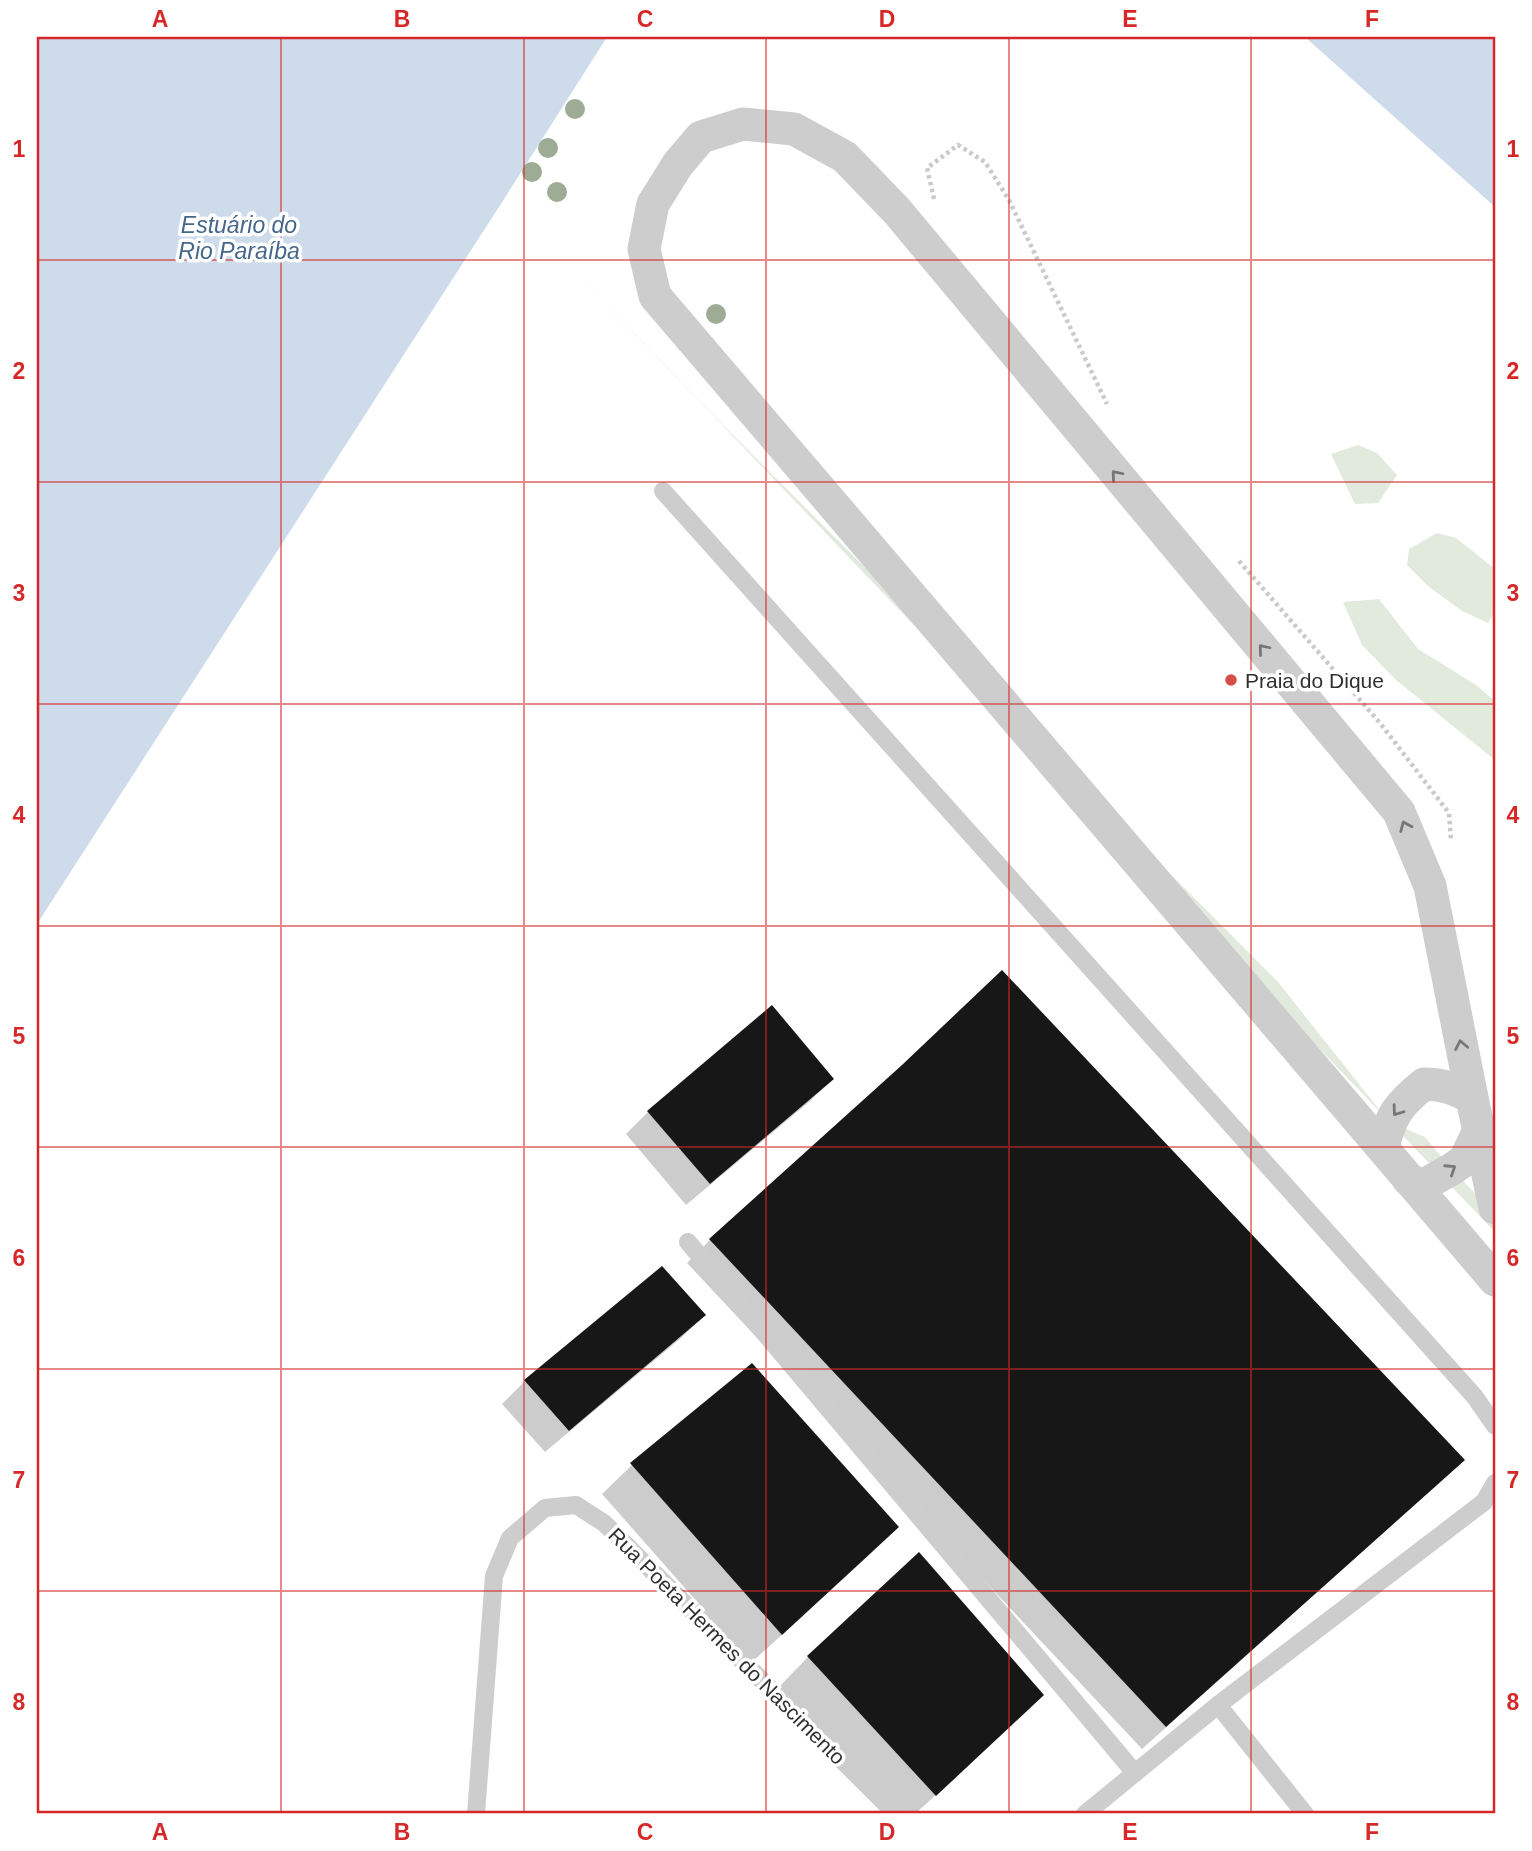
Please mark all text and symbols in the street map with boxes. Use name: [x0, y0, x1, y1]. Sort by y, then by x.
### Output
text: A: [152, 6, 168, 32]
text: B: [394, 6, 410, 32]
text: C: [637, 6, 653, 32]
text: D: [879, 6, 895, 32]
text: E: [1122, 6, 1138, 32]
text: F: [1365, 6, 1379, 32]
text: 1: [13, 136, 26, 162]
text: 1: [1507, 136, 1520, 162]
water label: Estuário do Rio Paraíba: [178, 212, 300, 264]
text: 2: [13, 358, 25, 384]
text: 2: [1507, 358, 1519, 384]
one-way arrow: [1112, 470, 1125, 482]
text: 3: [13, 580, 25, 606]
text: 3: [1507, 580, 1519, 606]
one-way arrow: [1258, 645, 1271, 657]
place label: Praia do Dique: [1245, 669, 1384, 692]
marker: Praia do Dique: [1223, 672, 1239, 688]
text: 4: [13, 802, 26, 828]
text: 4: [1507, 802, 1520, 828]
one-way arrow: [1399, 821, 1413, 833]
text: 5: [13, 1023, 26, 1049]
text: 5: [1507, 1023, 1520, 1049]
one-way arrow: [1455, 1039, 1470, 1051]
one-way arrow: [1393, 1103, 1405, 1116]
one-way arrow: [1443, 1165, 1456, 1177]
text: 6: [13, 1245, 25, 1271]
text: 6: [1507, 1245, 1519, 1271]
text: 7: [13, 1467, 25, 1493]
text: 7: [1507, 1467, 1519, 1493]
street label: Rua Poeta Hermes do Nascimento: [604, 1523, 850, 1769]
text: 8: [13, 1689, 26, 1715]
text: 8: [1507, 1689, 1520, 1715]
text: A: [152, 1819, 168, 1845]
text: B: [394, 1819, 410, 1845]
text: C: [637, 1819, 653, 1845]
text: D: [879, 1819, 895, 1845]
text: E: [1122, 1819, 1138, 1845]
text: F: [1365, 1819, 1379, 1845]

